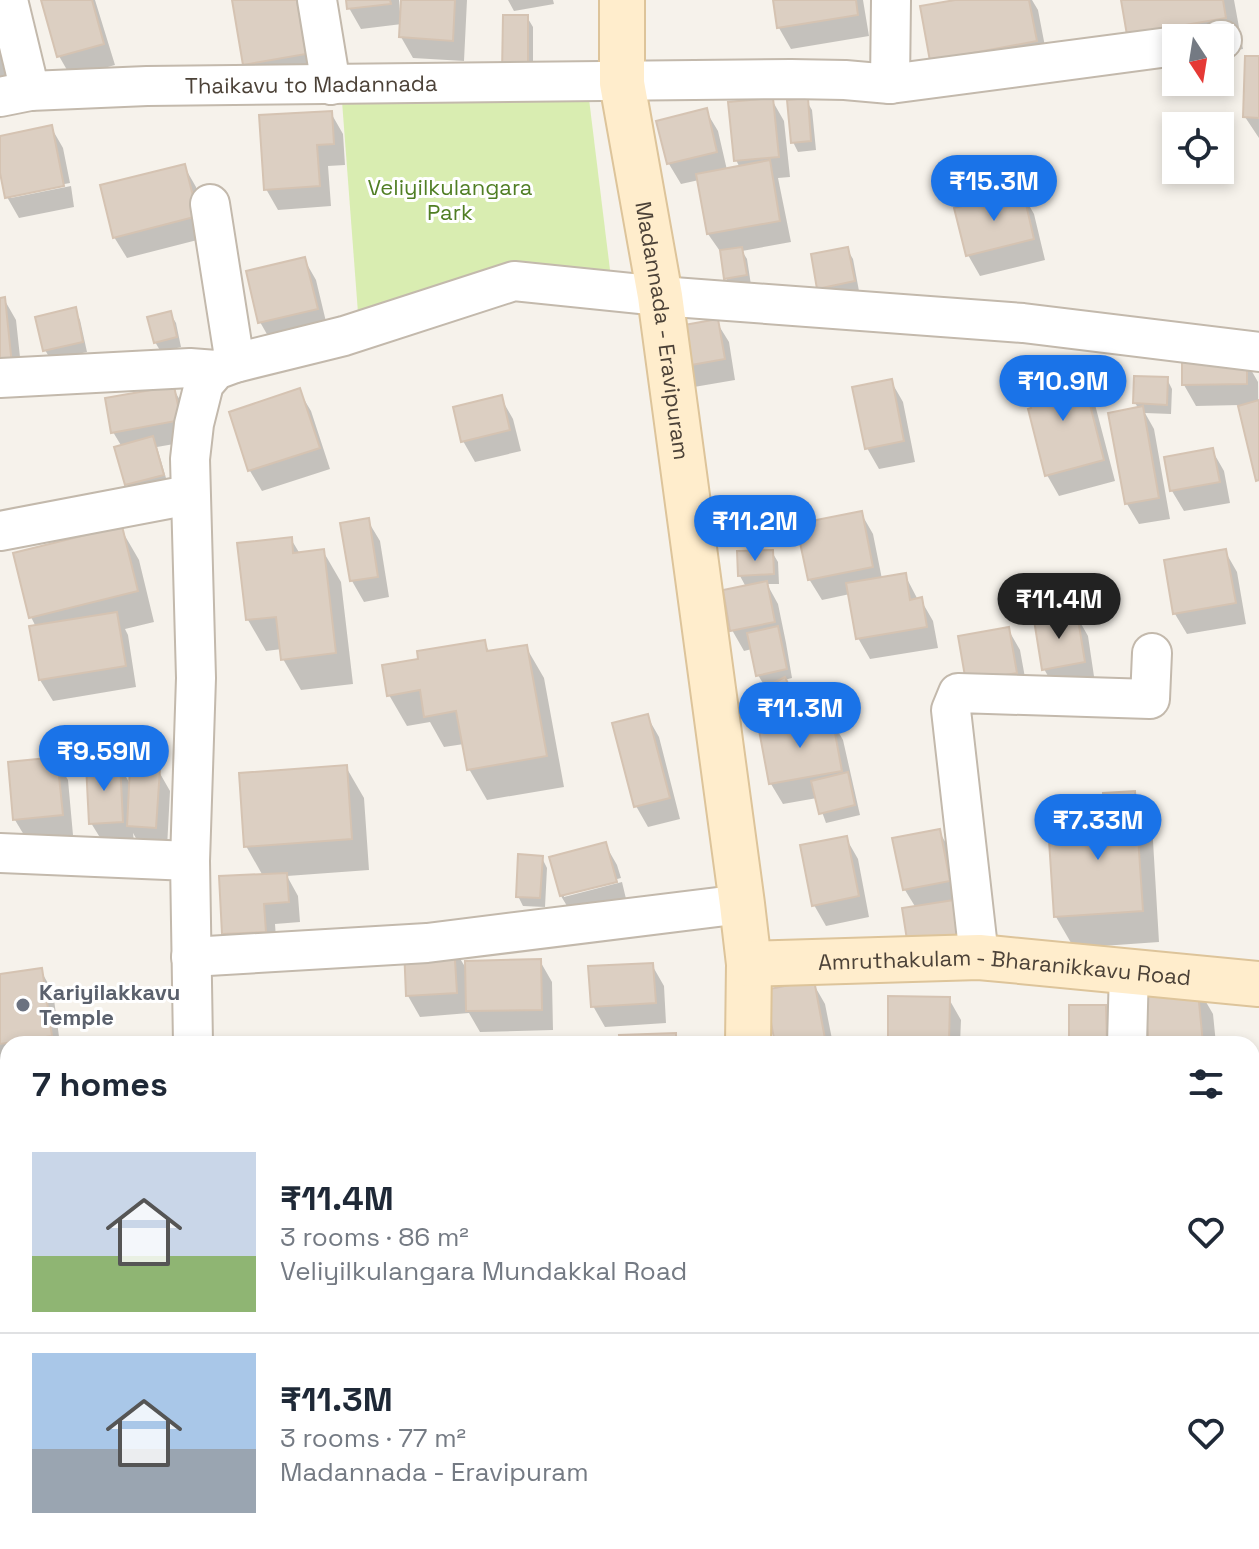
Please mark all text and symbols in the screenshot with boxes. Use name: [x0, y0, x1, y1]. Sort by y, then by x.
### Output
north arrow: [1162, 24, 1234, 96]
map controls: [1162, 24, 1234, 184]
street label: Thaikavu to Madannada: [185, 69, 438, 100]
button: locate: [1162, 112, 1234, 184]
pin: ₹15.3M: [929, 155, 1059, 223]
text: ₹15.3M: [949, 164, 1039, 198]
park label: Veliyilkulangara Park: [367, 173, 533, 226]
street label: Madannada - Eravipuram: [629, 199, 696, 462]
pin: ₹10.9M: [998, 355, 1128, 423]
text: ₹10.9M: [1017, 364, 1109, 398]
pin: ₹11.2M: [690, 495, 820, 563]
text: ₹11.2M: [712, 504, 798, 538]
pin: ₹11.4M: [994, 573, 1124, 641]
text: ₹11.4M: [1016, 582, 1102, 616]
pin: ₹11.3M: [735, 682, 865, 750]
text: ₹11.3M: [757, 691, 843, 725]
pin: ₹9.59M: [39, 725, 169, 793]
text: ₹9.59M: [57, 734, 151, 768]
pin: ₹7.33M: [1033, 794, 1163, 862]
text: ₹7.33M: [1052, 803, 1144, 837]
street label: Amruthakulam - Bharanikkavu Road: [818, 943, 1192, 991]
place label: Kariyilakkavu Temple: [39, 978, 180, 1031]
marker: Kariyilakkavu Temple: [14, 996, 32, 1014]
icon: filters: [1184, 1062, 1228, 1106]
text: 7 homes: [32, 1063, 168, 1106]
text: ₹11.4M: [280, 1177, 394, 1220]
icon: home: [96, 1184, 192, 1280]
icon: heart: [1184, 1210, 1228, 1254]
text: 3 rooms · 86 m²: [280, 1220, 469, 1254]
text: Veliyilkulangara Mundakkal Road: [280, 1254, 687, 1288]
text: ₹11.3M: [280, 1378, 393, 1421]
icon: home: [96, 1385, 192, 1481]
icon: heart: [1184, 1411, 1228, 1455]
text: 3 rooms · 77 m²: [280, 1421, 466, 1455]
text: Madannada - Eravipuram: [280, 1455, 589, 1489]

